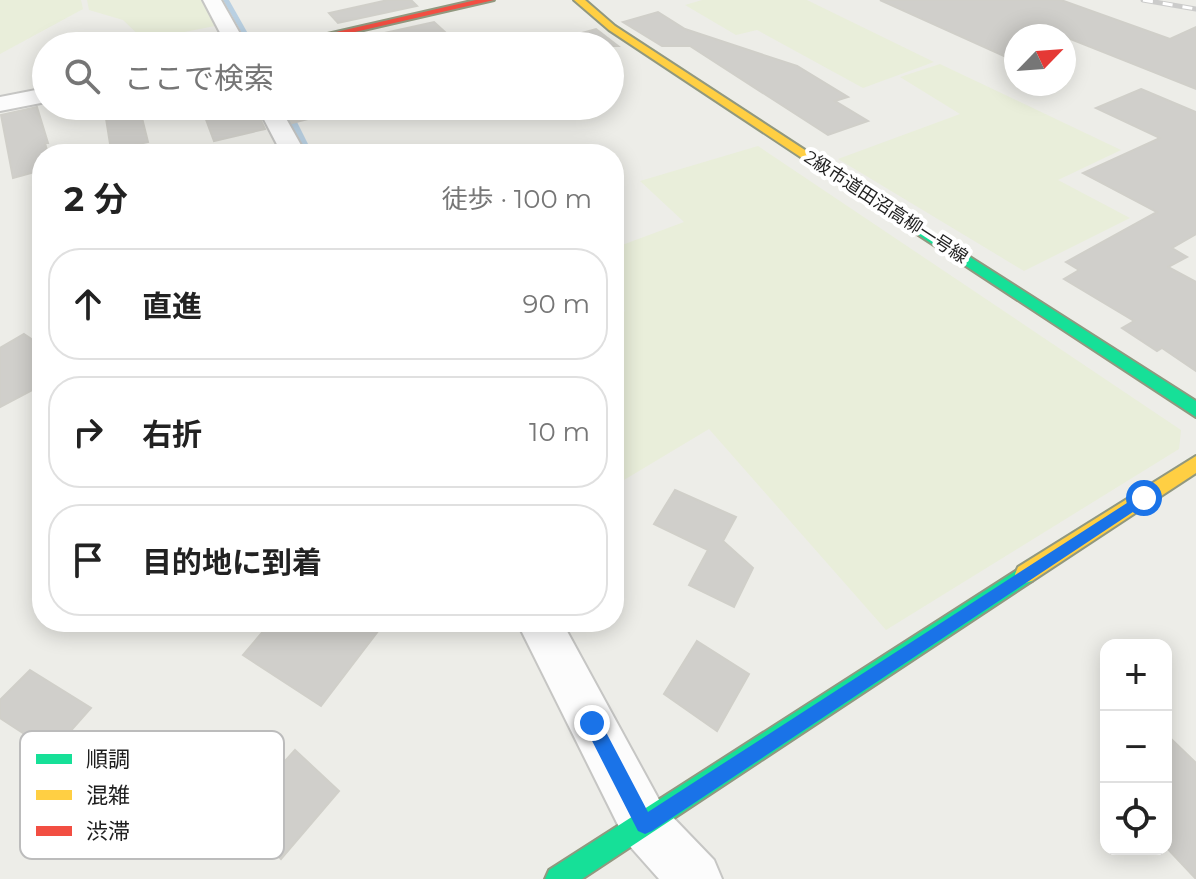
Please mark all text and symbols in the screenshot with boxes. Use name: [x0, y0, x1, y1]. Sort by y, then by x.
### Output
north arrow: [1004, 24, 1076, 96]
search box: [32, 32, 624, 120]
icon: search: [60, 54, 104, 98]
text: ここで検索: [124, 60, 274, 97]
street label: 2級市道田沼高柳一号線: [800, 146, 972, 268]
text: 2 分: [64, 178, 128, 220]
text: 徒歩 · 100 m: [442, 183, 592, 215]
icon: ahead: [66, 282, 110, 326]
text: 直進: [142, 288, 202, 325]
text: 90 m: [523, 288, 590, 320]
icon: right: [66, 410, 110, 454]
text: 右折: [142, 416, 202, 453]
text: 10 m: [529, 416, 590, 448]
route start: [1126, 480, 1162, 516]
icon: arrive: [66, 538, 110, 582]
text: 目的地に到着: [142, 544, 322, 581]
map controls: [1100, 639, 1172, 855]
button: +: [1100, 639, 1172, 711]
route end: [574, 705, 610, 741]
button: −: [1100, 711, 1172, 783]
legend: [20, 731, 284, 859]
text: 順調: [86, 746, 130, 773]
text: 混雑: [86, 782, 130, 809]
button: locate: [1100, 783, 1172, 855]
text: 渋滞: [86, 818, 130, 845]

